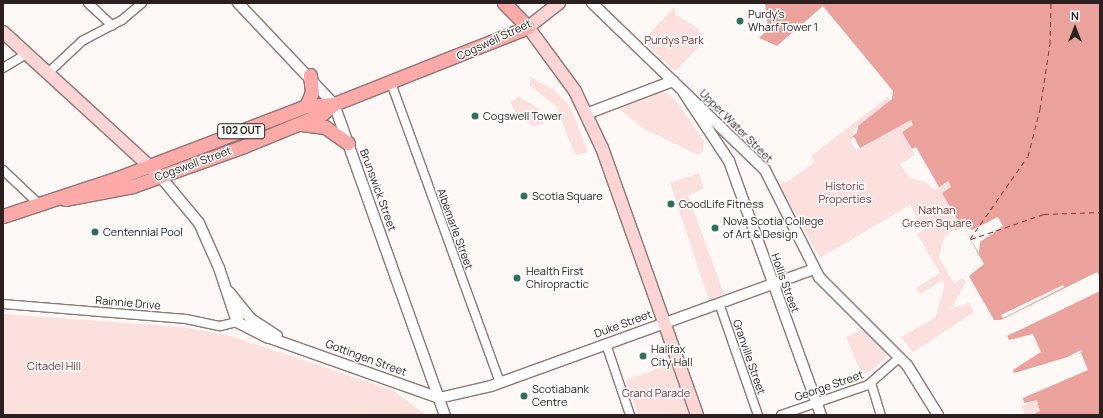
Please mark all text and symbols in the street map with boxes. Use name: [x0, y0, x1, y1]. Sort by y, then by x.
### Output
place label: Purdy's Wharf Tower 1: [748, 8, 818, 34]
north arrow: [1055, 8, 1095, 48]
text: N: [1071, 8, 1079, 23]
marker: Purdy's Wharf Tower 1: [735, 16, 745, 26]
street label: Cogswell Street: [455, 17, 533, 63]
park label: Purdys Park: [644, 33, 704, 47]
street label: Upper Water Street: [697, 87, 775, 165]
place label: Cogswell Tower: [483, 109, 562, 123]
marker: Cogswell Tower: [470, 111, 480, 121]
road number: 102 OUT: [217, 123, 265, 139]
street label: Cogswell Street: [153, 144, 233, 184]
street label: Brunswick Street: [357, 147, 399, 233]
park label: Historic Properties: [818, 180, 872, 206]
street label: Albemarle Street: [434, 187, 476, 271]
place label: Scotia Square: [532, 189, 603, 203]
marker: Scotia Square: [519, 191, 529, 201]
place label: GoodLife Fitness: [679, 197, 764, 211]
marker: GoodLife Fitness: [666, 199, 676, 209]
park label: Nathan Green Square: [902, 204, 972, 230]
place label: Nova Scotia College of Art & Design: [723, 215, 824, 241]
marker: Nova Scotia College of Art & Design: [710, 223, 720, 233]
place label: Centennial Pool: [103, 225, 183, 239]
marker: Centennial Pool: [90, 227, 100, 237]
street label: Hollis Street: [768, 252, 802, 314]
place label: Health First Chiropractic: [526, 265, 589, 291]
marker: Health First Chiropractic: [511, 272, 523, 284]
street label: Rainnie Drive: [95, 294, 161, 312]
street label: Duke Street: [592, 308, 654, 340]
street label: Granville Street: [730, 318, 768, 396]
street label: Gottingen Street: [324, 337, 408, 379]
place label: Halifax City Hall: [651, 343, 692, 369]
marker: Halifax City Hall: [638, 351, 648, 361]
park label: Citadel Hill: [27, 359, 81, 373]
street label: George Street: [793, 368, 865, 404]
place label: Scotiabank Centre: [532, 383, 589, 409]
park label: Grand Parade: [622, 386, 690, 400]
marker: Scotiabank Centre: [519, 391, 529, 401]

